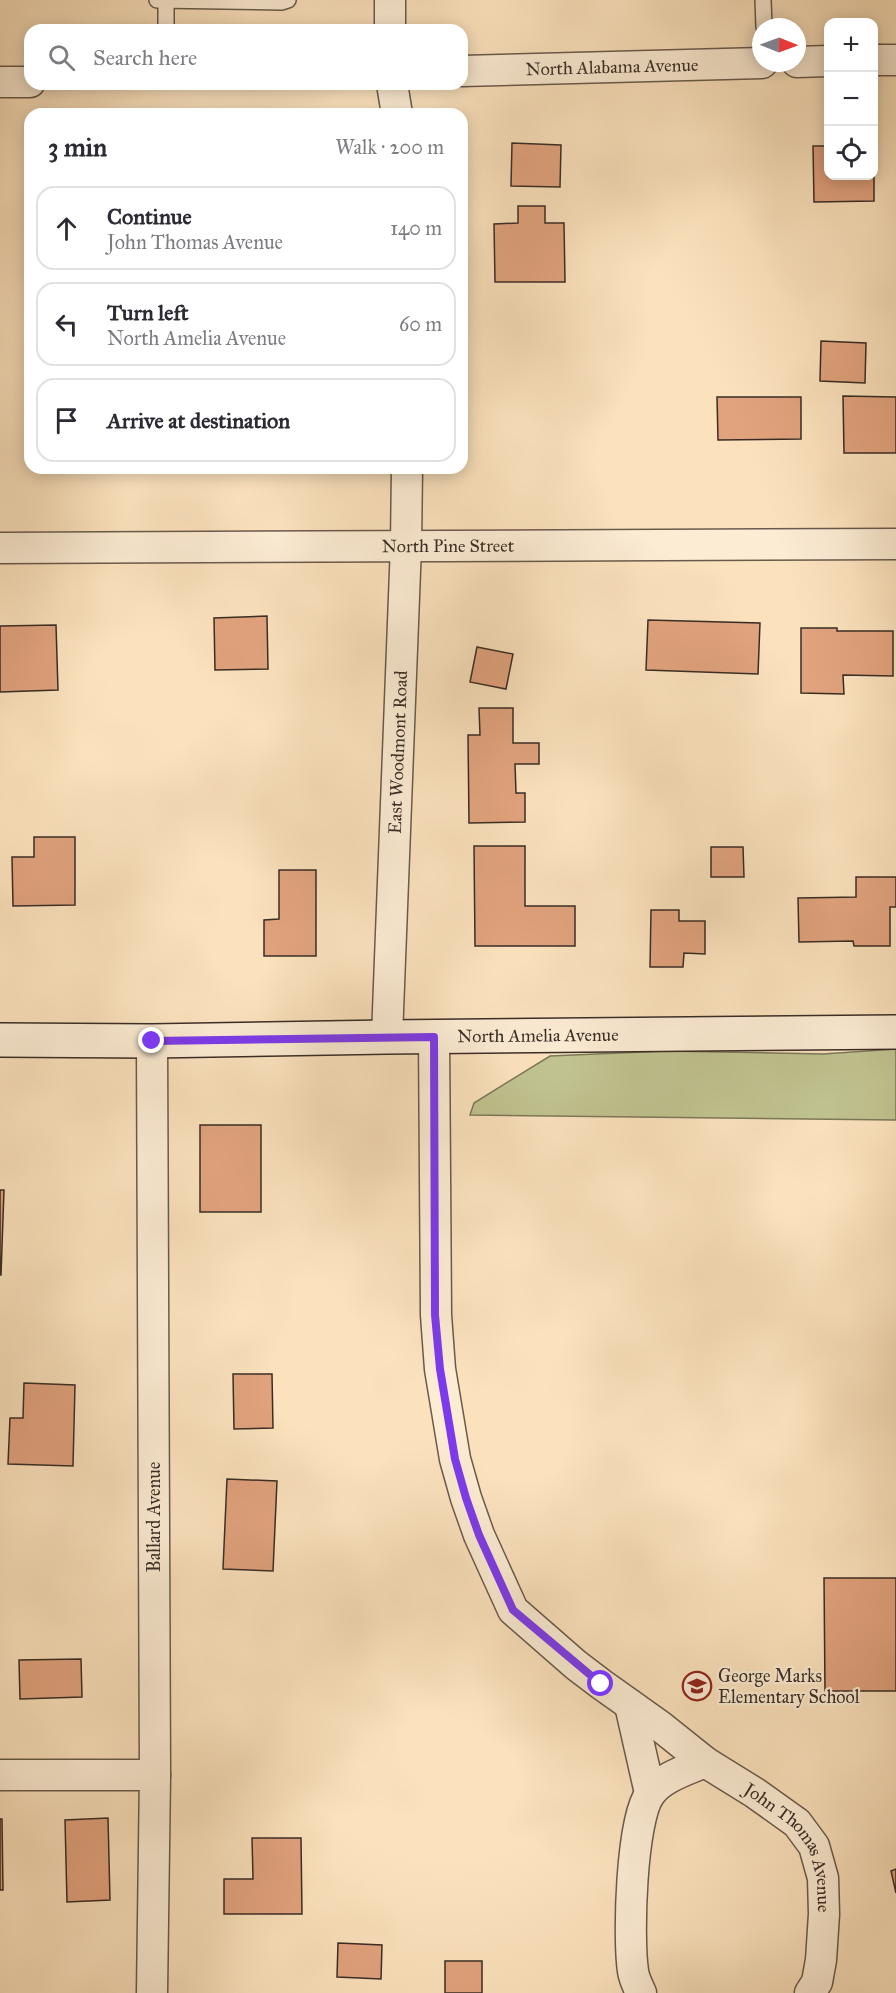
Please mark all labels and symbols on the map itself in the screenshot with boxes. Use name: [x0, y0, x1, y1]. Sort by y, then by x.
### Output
north arrow: [752, 18, 806, 72]
street label: North Alabama Avenue: [525, 54, 699, 80]
street label: North Pine Street: [382, 535, 515, 557]
street label: East Woodmont Road: [384, 670, 412, 834]
street label: North Amelia Avenue: [457, 1024, 619, 1047]
route end: [138, 1027, 164, 1053]
street label: Ballard Avenue: [143, 1462, 165, 1572]
place label: George Marks Elementary School: [718, 1665, 860, 1708]
route start: [587, 1670, 613, 1696]
school or university icon: George Marks Elementary School: [681, 1670, 713, 1702]
street label: John Thomas Avenue: [738, 1777, 835, 1913]

